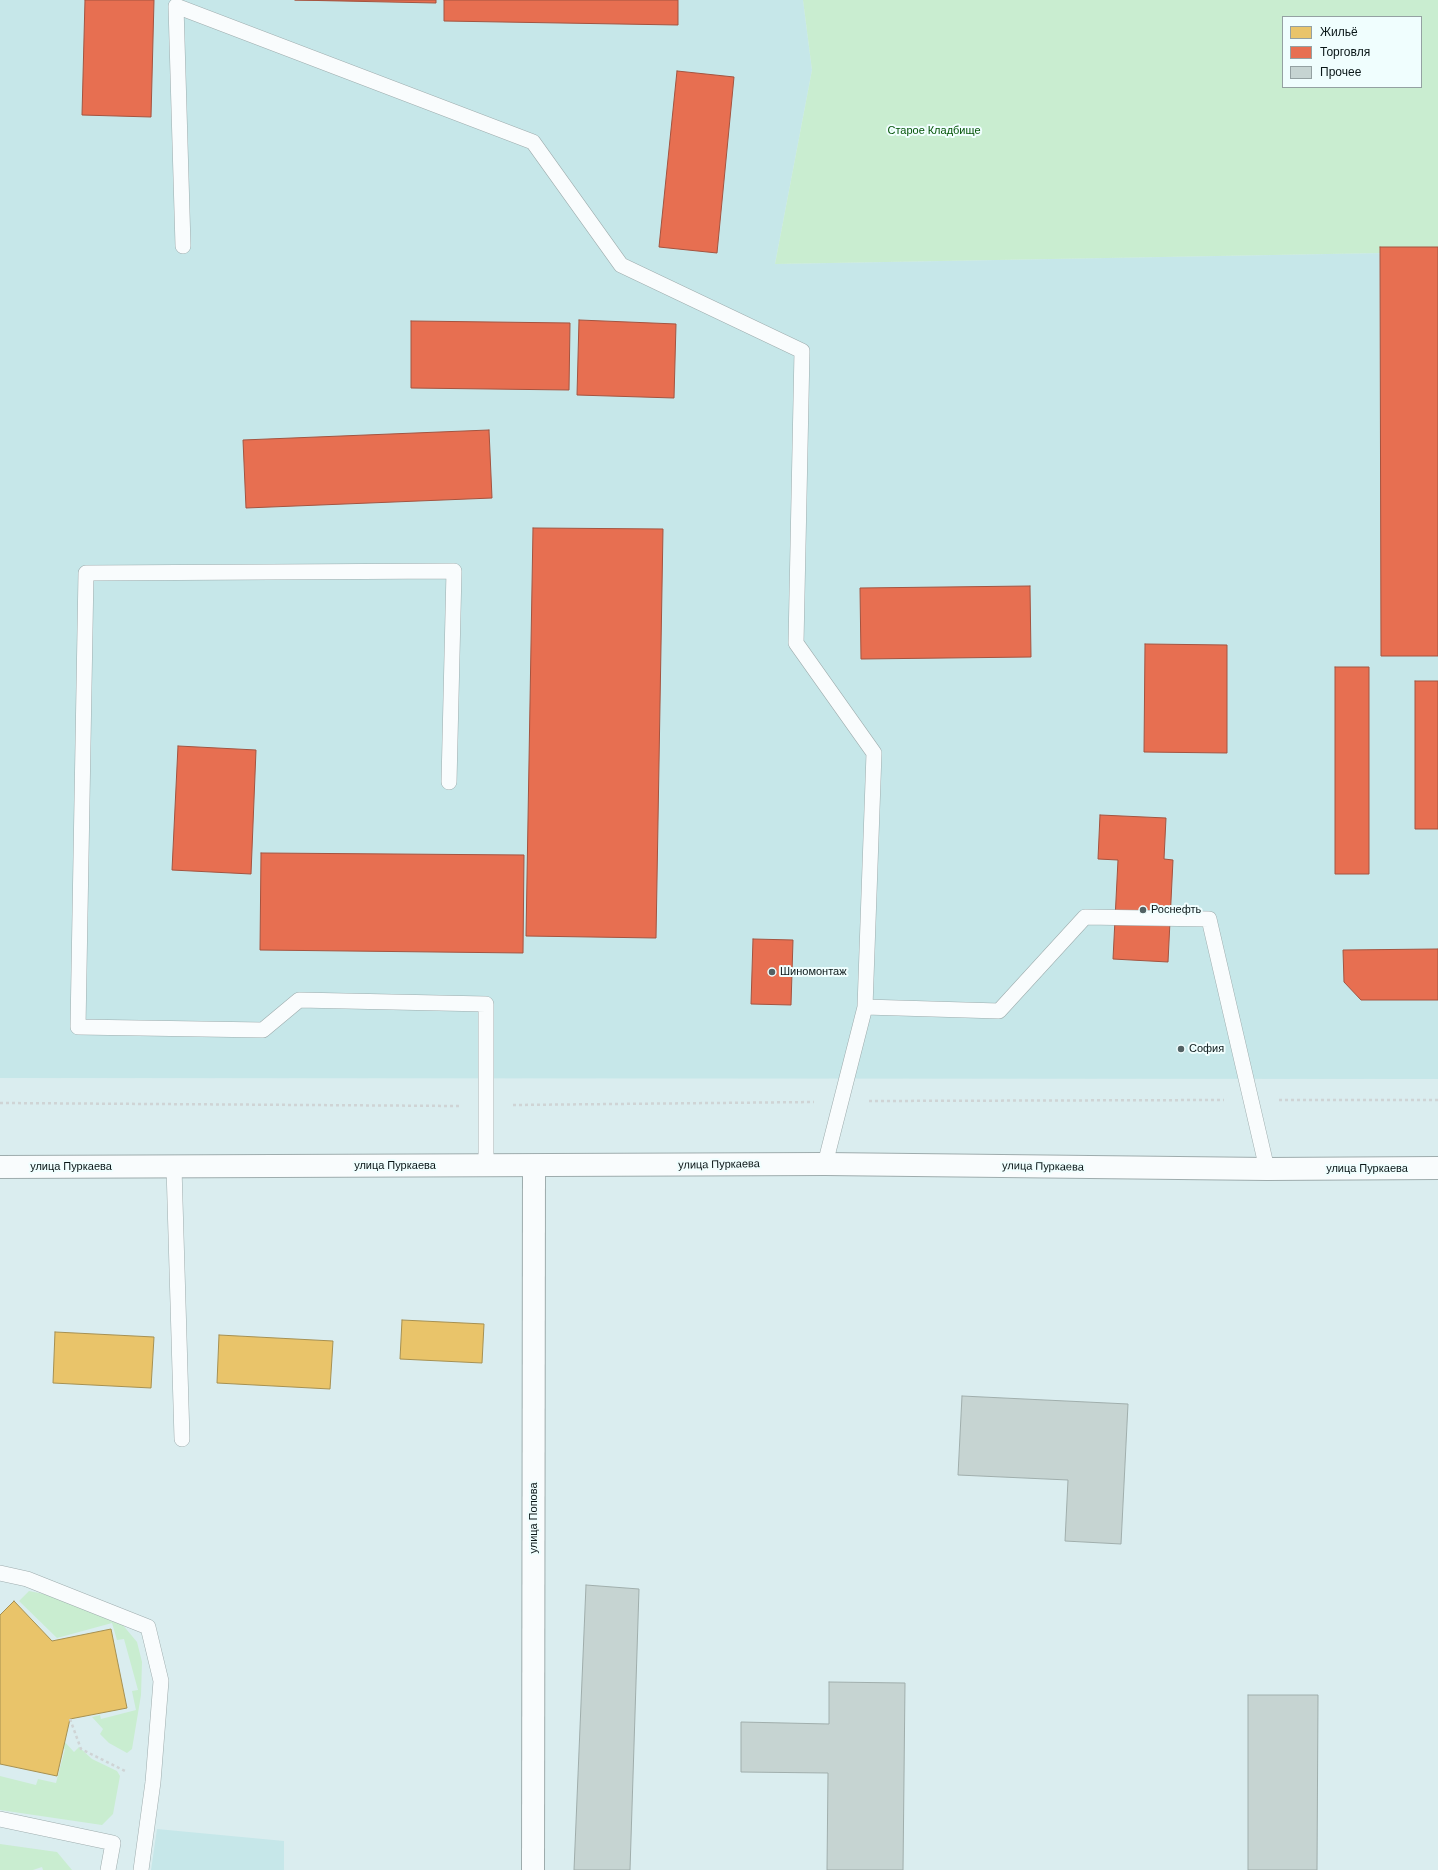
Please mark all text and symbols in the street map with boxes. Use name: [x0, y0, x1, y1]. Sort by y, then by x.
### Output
legend: [1282, 16, 1422, 88]
text: Жильё: [1320, 24, 1358, 40]
text: Торговля: [1320, 44, 1370, 60]
text: Прочее: [1320, 64, 1361, 80]
park label: Старое Кладбище: [887, 124, 981, 138]
place label: Роснефть: [1151, 903, 1201, 917]
marker: Роснефть: [1138, 905, 1148, 915]
place label: Шиномонтаж: [780, 965, 847, 979]
marker: Шиномонтаж: [767, 967, 777, 977]
place label: София: [1189, 1042, 1224, 1056]
marker: София: [1176, 1044, 1186, 1054]
street label: улица Пуркаева: [678, 1158, 760, 1172]
street label: улица Пуркаева: [354, 1159, 436, 1173]
street label: улица Пуркаева: [30, 1160, 112, 1174]
street label: улица Пуркаева: [1002, 1160, 1084, 1174]
street label: улица Пуркаева: [1326, 1162, 1408, 1176]
street label: улица Попова: [527, 1482, 541, 1554]

